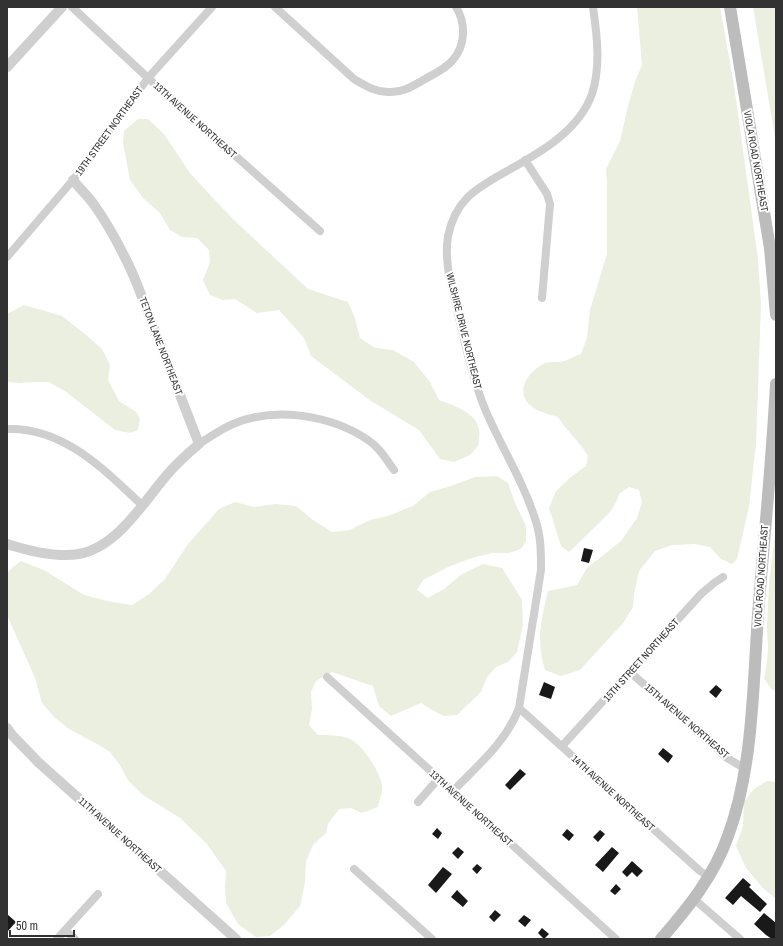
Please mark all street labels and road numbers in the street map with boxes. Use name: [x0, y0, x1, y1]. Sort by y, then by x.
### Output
street label: 13TH AVENUE NORTHEAST: [151, 79, 239, 161]
street label: 19TH STREET NORTHEAST: [72, 84, 146, 178]
street label: VIOLA ROAD NORTHEAST: [741, 109, 771, 213]
street label: WILSHIRE DRIVE NORTHEAST: [443, 271, 485, 391]
street label: TETON LANE NORTHEAST: [136, 295, 186, 397]
street label: VIOLA ROAD NORTHEAST: [751, 524, 771, 628]
street label: 15TH STREET NORTHEAST: [600, 616, 682, 704]
street label: 15TH AVENUE NORTHEAST: [642, 681, 732, 761]
street label: 14TH AVENUE NORTHEAST: [569, 752, 657, 834]
street label: 13TH AVENUE NORTHEAST: [427, 767, 515, 849]
street label: 11TH AVENUE NORTHEAST: [76, 794, 164, 876]

